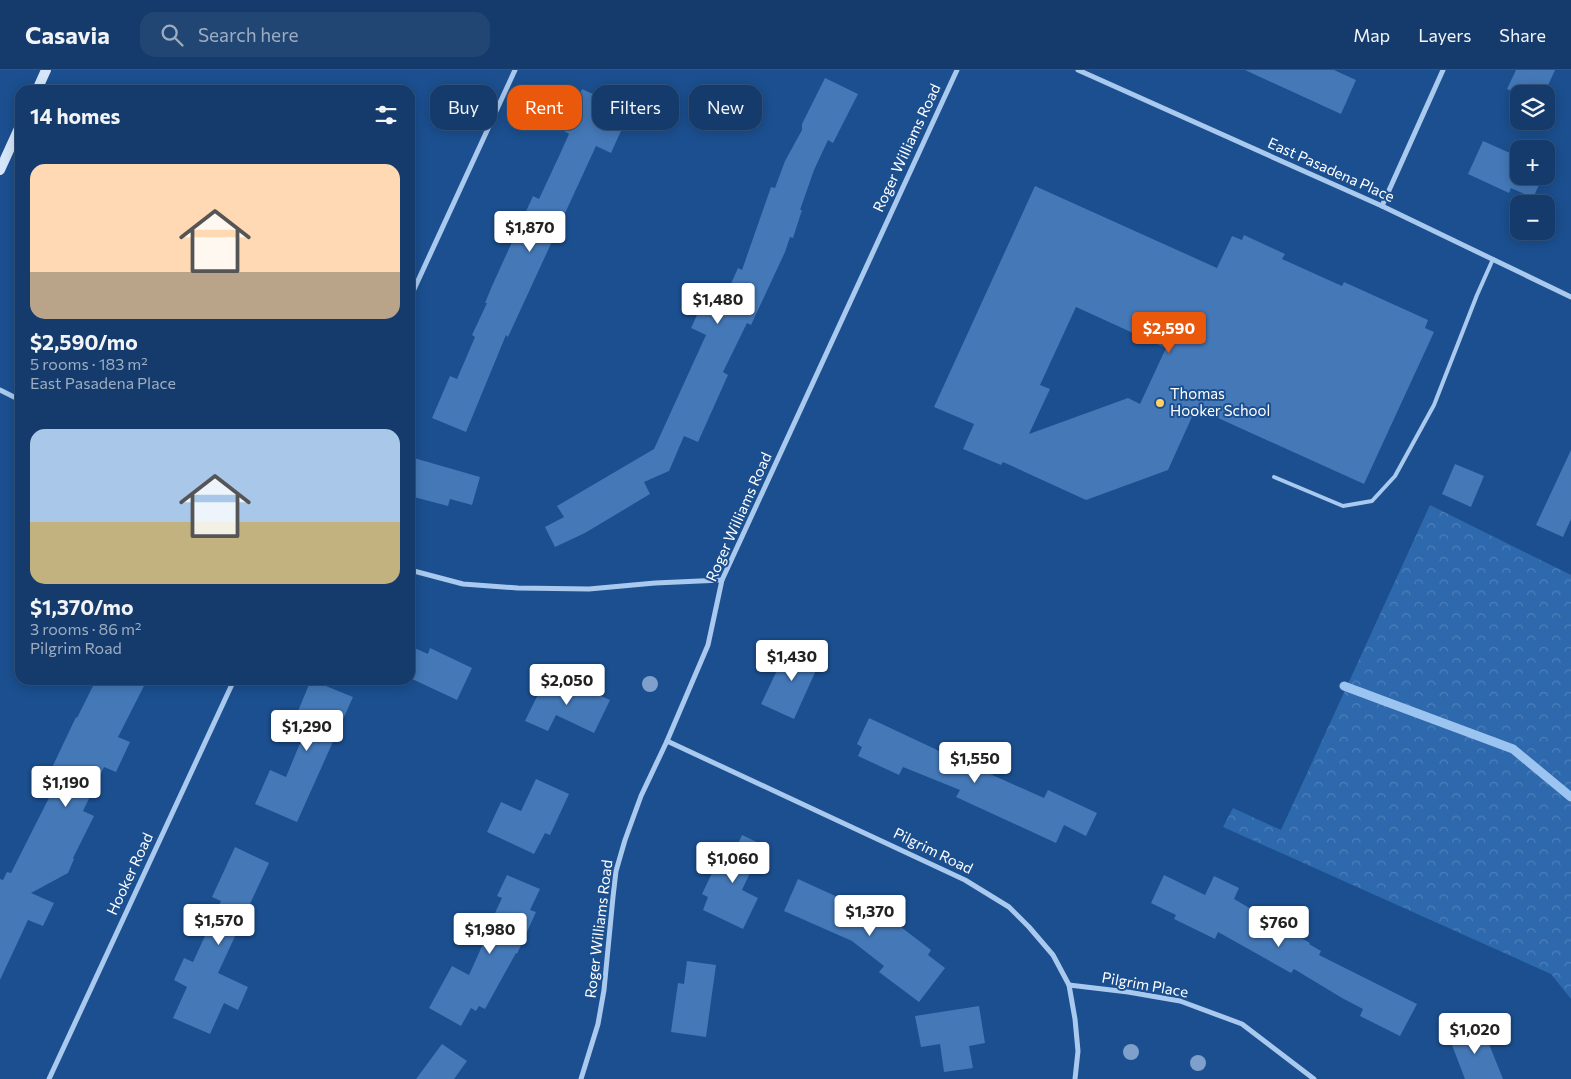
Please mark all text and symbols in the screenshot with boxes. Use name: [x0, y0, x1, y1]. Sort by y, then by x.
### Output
search box: [140, 12, 490, 57]
text: Casavia: [25, 20, 110, 49]
icon: search: [158, 21, 186, 49]
text: Search here: [198, 23, 298, 46]
text: Map: [1353, 24, 1390, 46]
text: Layers: [1418, 24, 1471, 46]
text: Share: [1499, 24, 1546, 46]
street label: Roger Williams Road: [868, 81, 944, 215]
chip: Buy: [430, 85, 497, 130]
chip: Rent: [507, 85, 582, 130]
chip: Filters: [592, 85, 679, 130]
chip: New: [689, 85, 762, 130]
map controls: [1510, 85, 1555, 240]
button: layers: [1510, 85, 1555, 130]
icon: filters: [372, 101, 400, 129]
text: 14 homes: [30, 103, 120, 128]
street label: East Pasadena Place: [1265, 133, 1398, 205]
button: +: [1510, 140, 1555, 185]
button: −: [1510, 195, 1555, 240]
icon: home: [170, 196, 260, 286]
pin: $1,870: [489, 210, 571, 253]
text: $1,870: [505, 217, 555, 236]
pin: $1,480: [677, 282, 759, 325]
text: $1,480: [693, 289, 743, 308]
pin: $2,590: [1128, 312, 1210, 354]
text: $2,590: [1143, 318, 1195, 337]
text: $2,590/mo: [30, 329, 138, 354]
text: 5 rooms · 183 m²: [30, 354, 148, 373]
text: East Pasadena Place: [30, 373, 176, 392]
place label: Thomas Hooker School: [1170, 384, 1270, 419]
marker: Thomas Hooker School: [1154, 397, 1166, 409]
street label: Roger Williams Road: [701, 449, 775, 584]
icon: home: [170, 461, 260, 551]
text: $1,370/mo: [30, 594, 134, 619]
text: 3 rooms · 86 m²: [30, 619, 141, 638]
text: Pilgrim Road: [30, 638, 122, 657]
pin: $1,430: [751, 640, 833, 682]
text: $1,430: [767, 646, 817, 665]
pin: $2,050: [526, 664, 608, 706]
text: $2,050: [541, 670, 593, 689]
pin: $1,290: [266, 710, 348, 752]
text: $1,290: [282, 716, 332, 735]
pin: $1,550: [934, 742, 1016, 784]
text: $1,550: [950, 748, 1000, 767]
pin: $1,190: [25, 766, 107, 808]
text: $1,190: [43, 772, 90, 791]
street label: Pilgrim Road: [891, 823, 976, 877]
street label: Hooker Road: [102, 830, 156, 918]
pin: $1,060: [692, 842, 774, 884]
text: $1,060: [707, 848, 759, 867]
street label: Roger Williams Road: [581, 859, 615, 999]
pin: $1,370: [829, 894, 911, 937]
text: $1,370: [846, 901, 894, 920]
pin: $1,570: [178, 904, 260, 946]
pin: $760: [1249, 906, 1309, 948]
text: $1,570: [194, 910, 244, 929]
pin: $1,980: [449, 912, 531, 955]
text: $760: [1260, 912, 1298, 931]
text: $1,980: [465, 919, 515, 938]
street label: Pilgrim Place: [1101, 968, 1190, 1000]
pin: $1,020: [1434, 1012, 1516, 1055]
text: $1,020: [1450, 1019, 1500, 1038]

